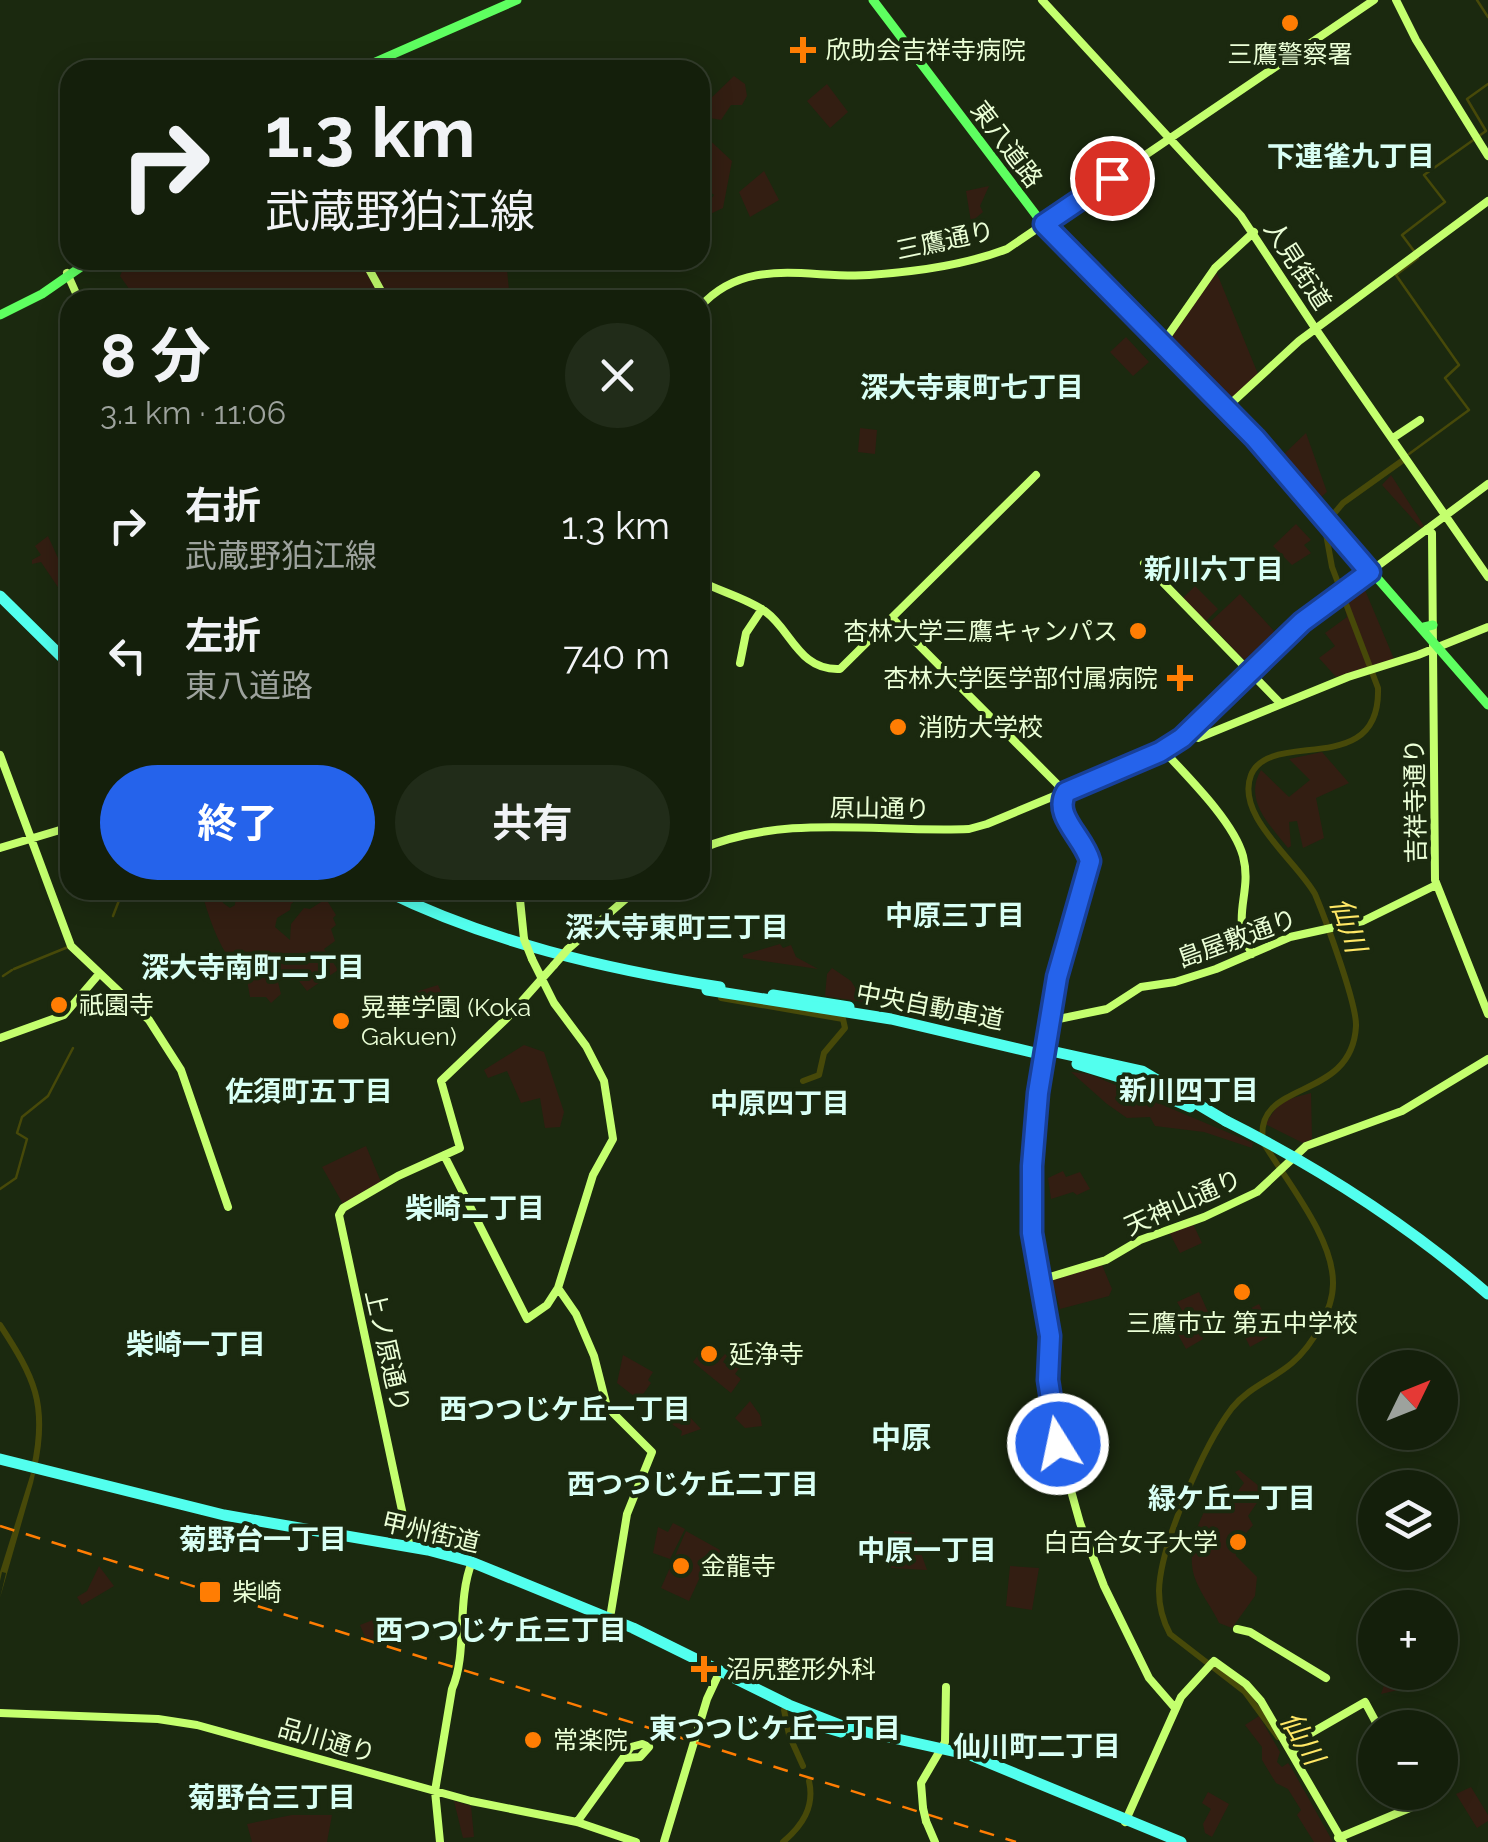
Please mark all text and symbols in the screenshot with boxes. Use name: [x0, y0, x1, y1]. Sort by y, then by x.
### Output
marker: 三鷹警察署: [1279, 12, 1301, 34]
place label: 欣助会吉祥寺病院: [826, 35, 1026, 65]
marker: 欣助会吉祥寺病院: [790, 37, 816, 63]
place label: 三鷹警察署: [1227, 39, 1353, 69]
text: 1.3 km: [265, 91, 475, 173]
street label: 東八道路: [965, 95, 1049, 193]
icon: right: [100, 100, 230, 230]
pin: [1070, 136, 1155, 221]
district label: 下連雀九丁目: [1267, 140, 1435, 173]
icon: arrive: [1085, 151, 1140, 206]
text: 武蔵野狛江線: [265, 185, 535, 238]
street label: 三鷹通り: [893, 215, 997, 265]
street label: 人見街道: [1258, 215, 1338, 315]
text: 8 分: [100, 321, 211, 391]
button: close: [565, 323, 670, 428]
district label: 深大寺東町七丁目: [860, 371, 1084, 404]
text: 3.1 km · 11:06: [100, 394, 286, 431]
text: 右折: [185, 483, 261, 528]
icon: right: [100, 498, 155, 553]
text: 1.3 km: [562, 503, 670, 548]
text: 武蔵野狛江線: [185, 537, 377, 574]
district label: 新川六丁目: [1144, 553, 1284, 586]
text: 左折: [185, 613, 261, 658]
place label: 杏林大学三鷹キャンパス: [843, 616, 1118, 646]
marker: 杏林大学三鷹キャンパス: [1127, 620, 1149, 642]
icon: left: [100, 628, 155, 683]
text: 740 m: [563, 633, 670, 678]
place label: 杏林大学医学部付属病院: [883, 663, 1158, 693]
marker: 杏林大学医学部付属病院: [1167, 665, 1193, 691]
text: 東八道路: [185, 667, 313, 704]
place label: 消防大学校: [918, 712, 1043, 742]
marker: 消防大学校: [887, 716, 909, 738]
street label: 吉祥寺通り: [1399, 738, 1431, 864]
button: 終了: [100, 765, 375, 880]
button: 共有: [395, 765, 670, 880]
street label: 原山通り: [830, 792, 930, 824]
water label: 仙川: [1323, 893, 1374, 960]
district label: 中原三丁目: [885, 899, 1025, 932]
street label: 島屋敷通り: [1173, 903, 1301, 973]
district label: 深大寺東町三丁目: [565, 911, 789, 944]
district label: 深大寺南町二丁目: [141, 951, 365, 984]
street label: 中央自動車道: [854, 977, 1006, 1035]
place label: 祇園寺: [79, 990, 154, 1020]
place label: 晃華学園 (Koka Gakuen): [361, 992, 531, 1051]
marker: 祇園寺: [48, 994, 70, 1016]
marker: 晃華学園 (Koka Gakuen): [330, 1010, 352, 1032]
district label: 新川四丁目: [1119, 1074, 1259, 1107]
district label: 佐須町五丁目: [225, 1075, 393, 1108]
district label: 中原四丁目: [710, 1087, 850, 1120]
street label: 天神山通り: [1120, 1163, 1246, 1241]
district label: 柴崎二丁目: [405, 1192, 545, 1225]
marker: 三鷹市立 第五中学校: [1231, 1281, 1253, 1303]
street label: 上ノ原通り: [359, 1287, 417, 1415]
place label: 三鷹市立 第五中学校: [1126, 1308, 1358, 1338]
district label: 柴崎一丁目: [126, 1328, 266, 1361]
place label: 延浄寺: [729, 1339, 804, 1369]
marker: 延浄寺: [698, 1343, 720, 1365]
north arrow: [1358, 1350, 1458, 1450]
map controls: [1358, 1350, 1458, 1810]
position arrow: [1006, 1392, 1110, 1496]
district label: 西つつじケ丘一丁目: [439, 1393, 691, 1426]
district label: 中原: [871, 1420, 931, 1455]
district label: 西つつじケ丘二丁目: [567, 1468, 819, 1501]
button: layers: [1358, 1470, 1458, 1570]
district label: 緑ケ丘一丁目: [1148, 1482, 1316, 1515]
street label: 甲州街道: [379, 1506, 483, 1558]
district label: 菊野台一丁目: [179, 1523, 347, 1556]
place label: 白百合女子大学: [1043, 1527, 1218, 1557]
marker: 白百合女子大学: [1227, 1531, 1249, 1553]
district label: 中原一丁目: [857, 1534, 997, 1567]
place label: 金龍寺: [701, 1551, 776, 1581]
marker: 金龍寺: [670, 1555, 692, 1577]
place label: 柴崎: [232, 1577, 282, 1607]
marker: 柴崎: [197, 1579, 223, 1605]
button: +: [1358, 1590, 1458, 1690]
district label: 西つつじケ丘三丁目: [375, 1614, 627, 1647]
place label: 沼尻整形外科: [726, 1654, 876, 1684]
marker: 沼尻整形外科: [691, 1656, 717, 1682]
water label: 仙川: [1273, 1705, 1332, 1773]
button: −: [1358, 1710, 1458, 1810]
street label: 品川通り: [275, 1712, 379, 1768]
district label: 東つつじケ丘一丁目: [649, 1712, 901, 1745]
place label: 常楽院: [553, 1725, 628, 1755]
marker: 常楽院: [522, 1729, 544, 1751]
district label: 仙川町二丁目: [953, 1730, 1121, 1763]
district label: 菊野台三丁目: [188, 1781, 356, 1814]

